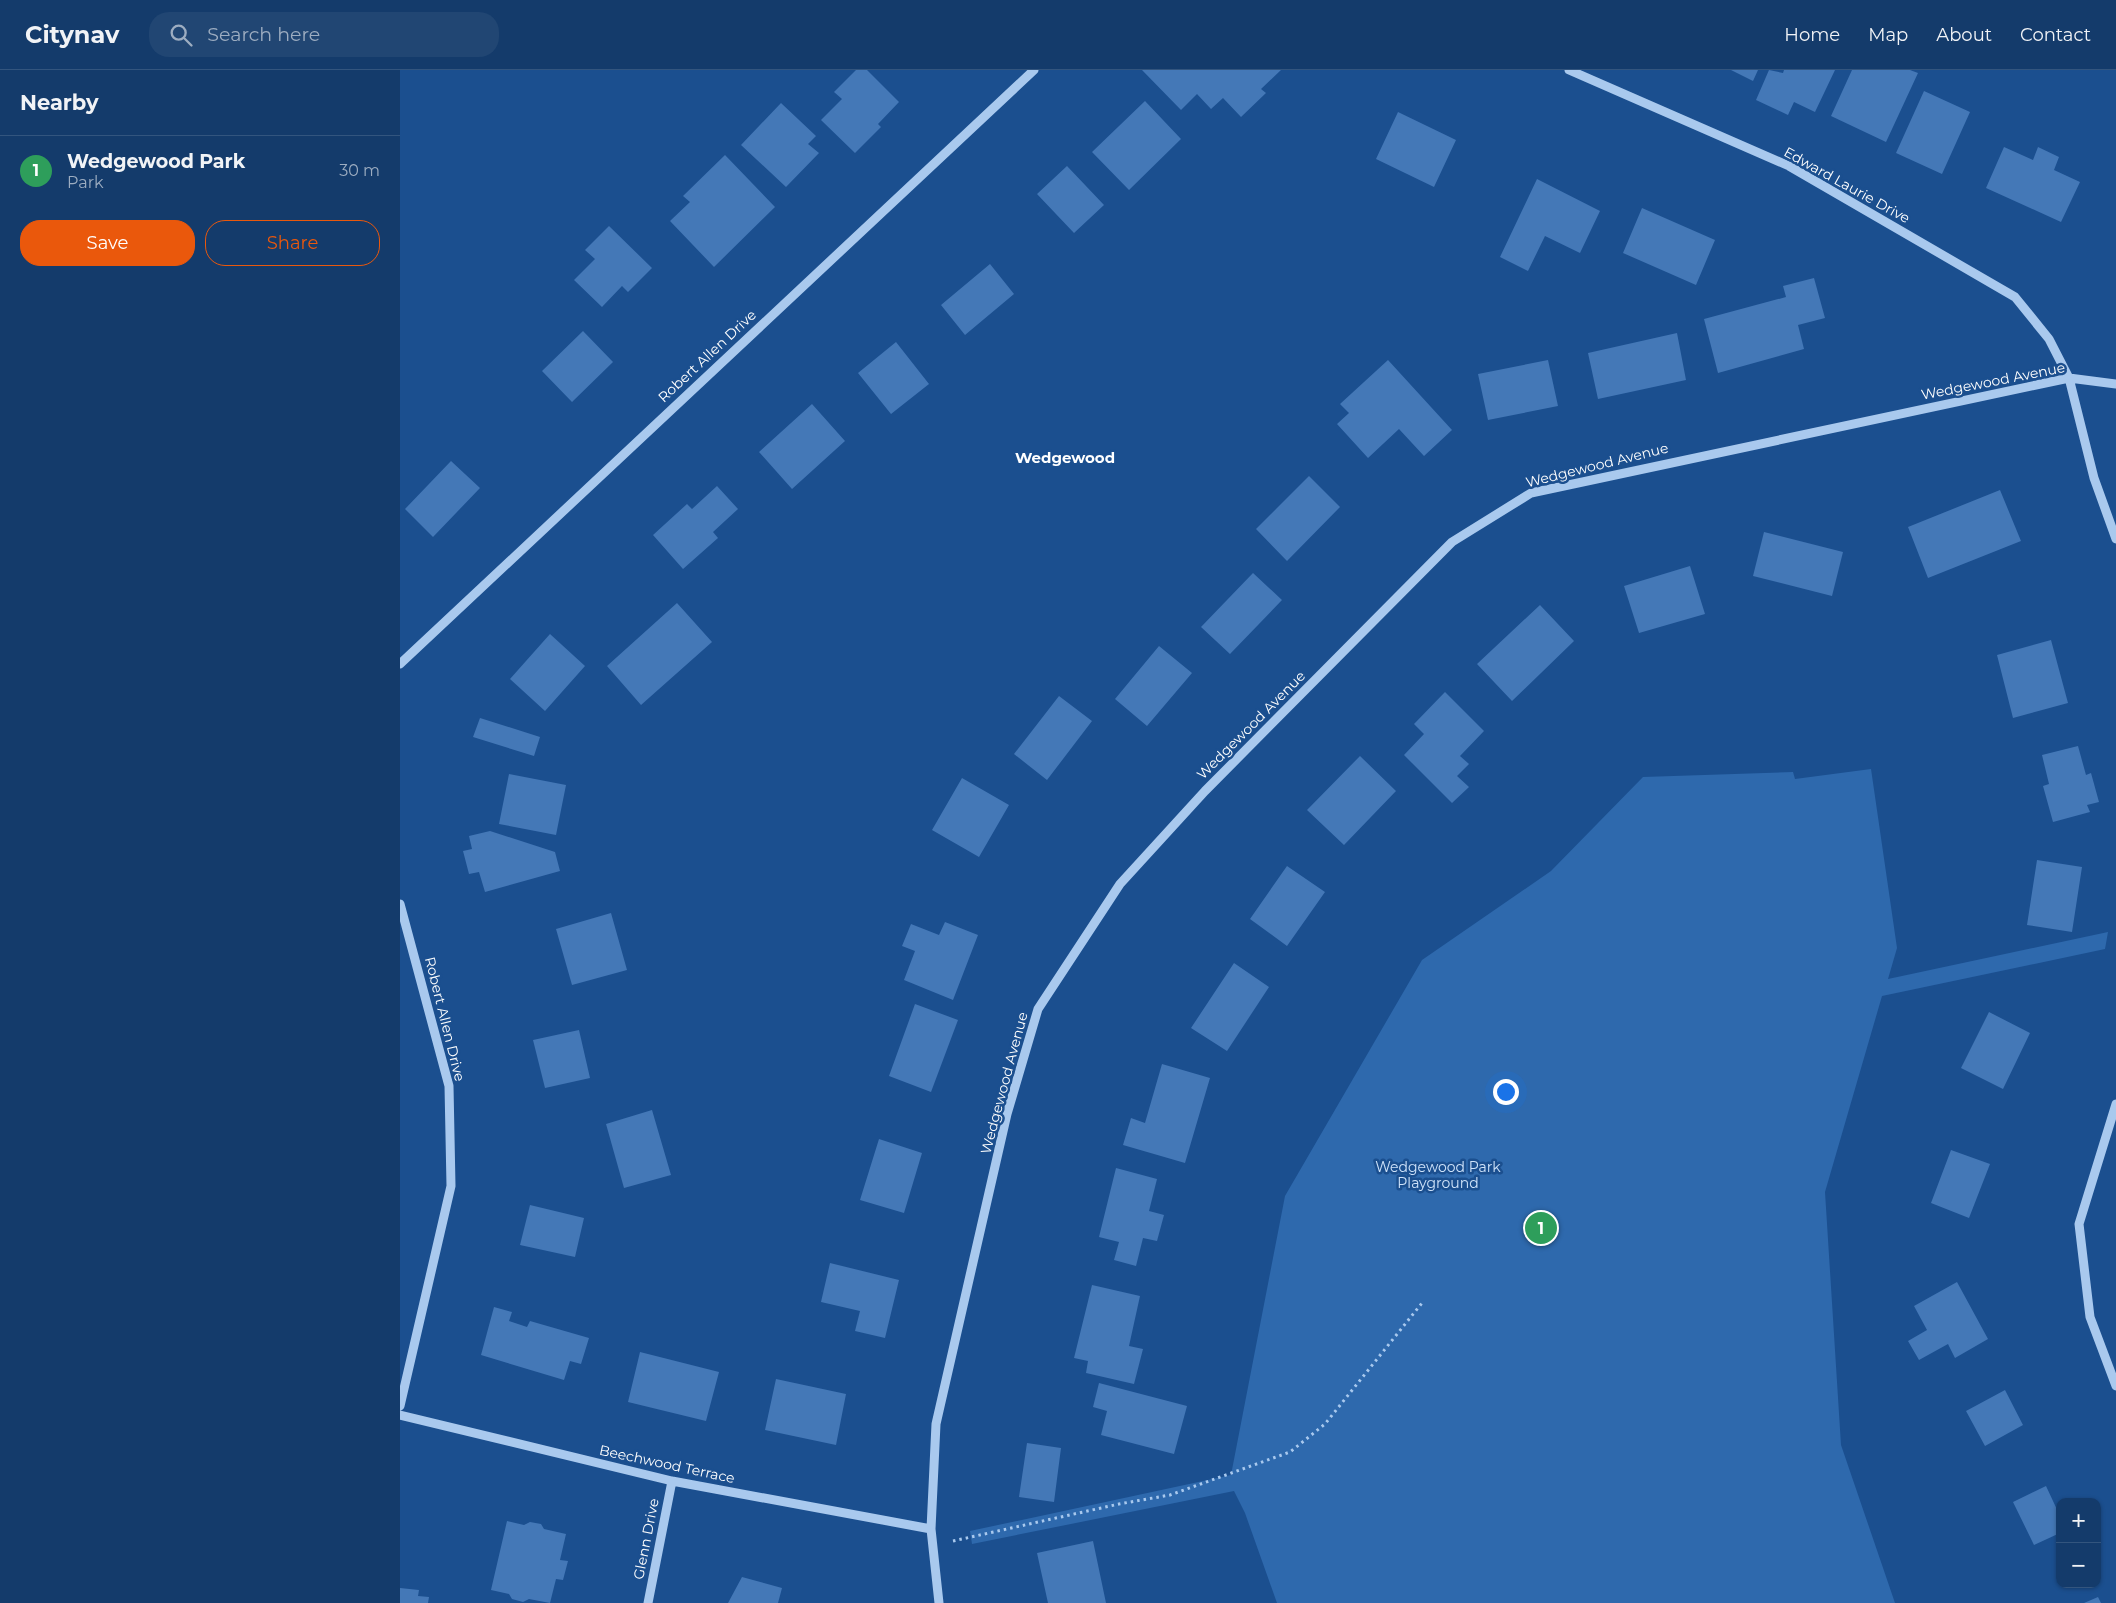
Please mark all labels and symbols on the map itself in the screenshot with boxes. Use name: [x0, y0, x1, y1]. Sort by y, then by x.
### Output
street label: Edward Laurie Drive: [1781, 143, 1913, 227]
street label: Robert Allen Drive: [654, 306, 760, 406]
street label: Wedgewood Avenue: [1919, 358, 2067, 404]
street label: Wedgewood Avenue: [1524, 439, 1670, 491]
district label: Wedgewood: [1015, 448, 1115, 467]
street label: Wedgewood Avenue: [1193, 667, 1309, 783]
street label: Robert Allen Drive: [421, 955, 469, 1083]
street label: Wedgewood Avenue: [976, 1010, 1032, 1156]
your location: [1493, 1079, 1519, 1105]
park label: Wedgewood Park Playground: [1375, 1158, 1501, 1192]
pin: 1: [1525, 1209, 1557, 1247]
street label: Beechwood Terrace: [598, 1441, 736, 1487]
street label: Glenn Drive: [629, 1497, 663, 1581]

